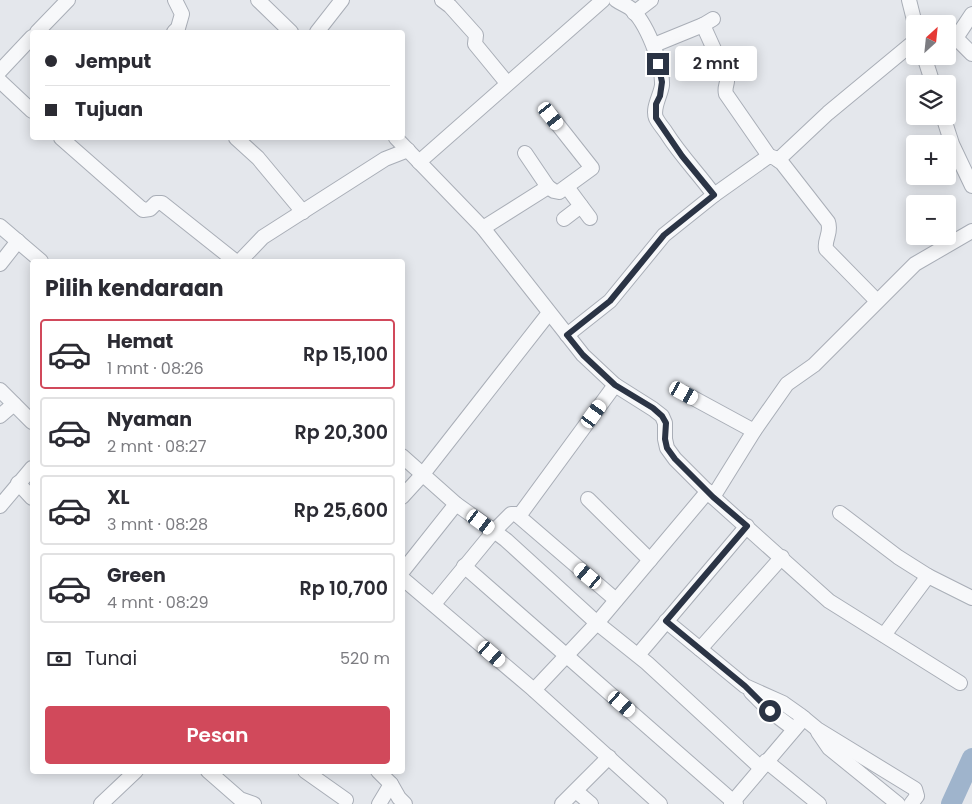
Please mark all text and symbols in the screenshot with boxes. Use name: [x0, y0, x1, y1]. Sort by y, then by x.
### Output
north arrow: [906, 15, 956, 65]
map controls: [906, 15, 956, 245]
callout: 2 mnt: [676, 46, 758, 82]
text: Jemput: [75, 48, 151, 75]
text: 2 mnt: [693, 52, 739, 75]
route end: [647, 53, 669, 75]
button: layers: [906, 75, 956, 125]
text: Tujuan: [75, 96, 143, 123]
car: [535, 100, 566, 132]
button: +: [906, 135, 956, 185]
button: −: [906, 195, 956, 245]
text: Pilih kendaraan: [45, 273, 224, 304]
text: Hemat: [107, 328, 173, 355]
icon: car: [47, 332, 92, 377]
text: Rp 15,100: [303, 341, 388, 368]
text: 1 mnt · 08:26: [107, 357, 204, 380]
car: [667, 379, 700, 407]
car: [579, 397, 608, 431]
text: Nyaman: [107, 406, 192, 433]
icon: car: [47, 410, 92, 455]
text: Rp 20,300: [294, 419, 388, 446]
text: 2 mnt · 08:27: [107, 435, 206, 458]
text: XL: [107, 484, 130, 511]
icon: car: [47, 488, 92, 533]
text: Rp 25,600: [294, 497, 388, 524]
car: [464, 507, 497, 537]
text: 3 mnt · 08:28: [107, 513, 208, 536]
car: [571, 561, 604, 591]
text: Green: [107, 562, 166, 589]
icon: car: [47, 566, 92, 611]
text: Rp 10,700: [299, 575, 388, 602]
text: 4 mnt · 08:29: [107, 591, 209, 614]
car: [475, 638, 508, 670]
icon: cash: [45, 645, 73, 673]
text: Tunai: [85, 645, 137, 672]
text: 520 m: [340, 647, 390, 670]
car: [605, 688, 638, 720]
route start: [759, 700, 781, 722]
button: Pesan: [45, 706, 390, 764]

